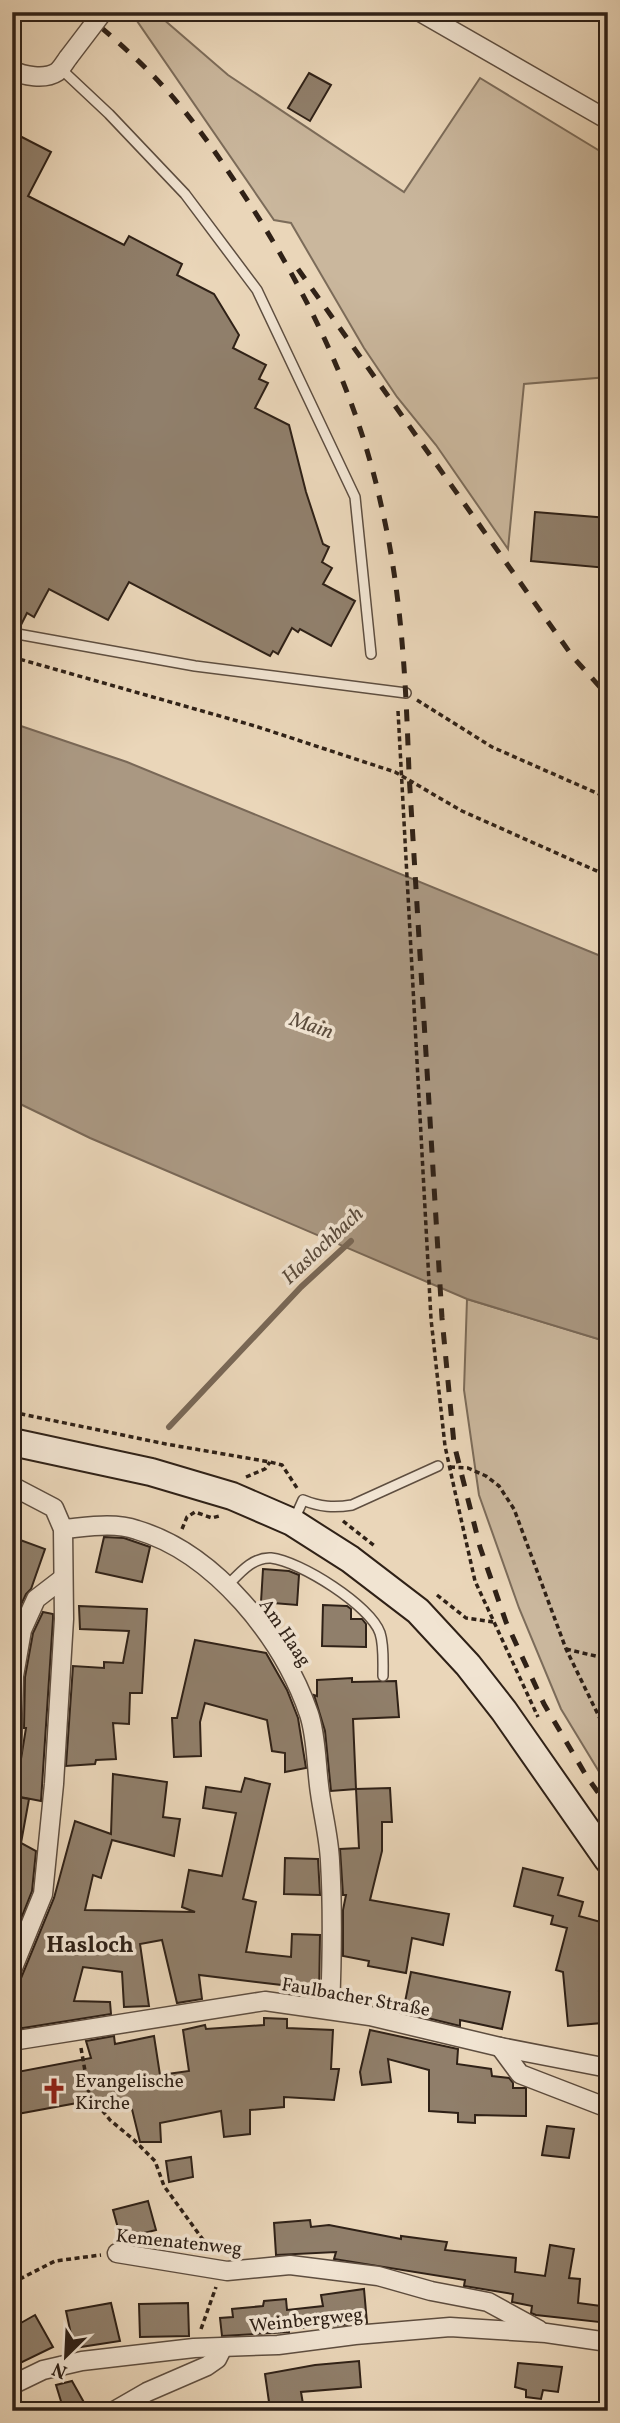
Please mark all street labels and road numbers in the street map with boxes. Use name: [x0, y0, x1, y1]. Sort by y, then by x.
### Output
street label: Am Haag: [252, 1594, 317, 1672]
street label: Faulbacher Straße: [279, 1972, 432, 2024]
street label: Kemenatenweg: [114, 2223, 243, 2263]
street label: Weinbergweg: [248, 2302, 364, 2340]

